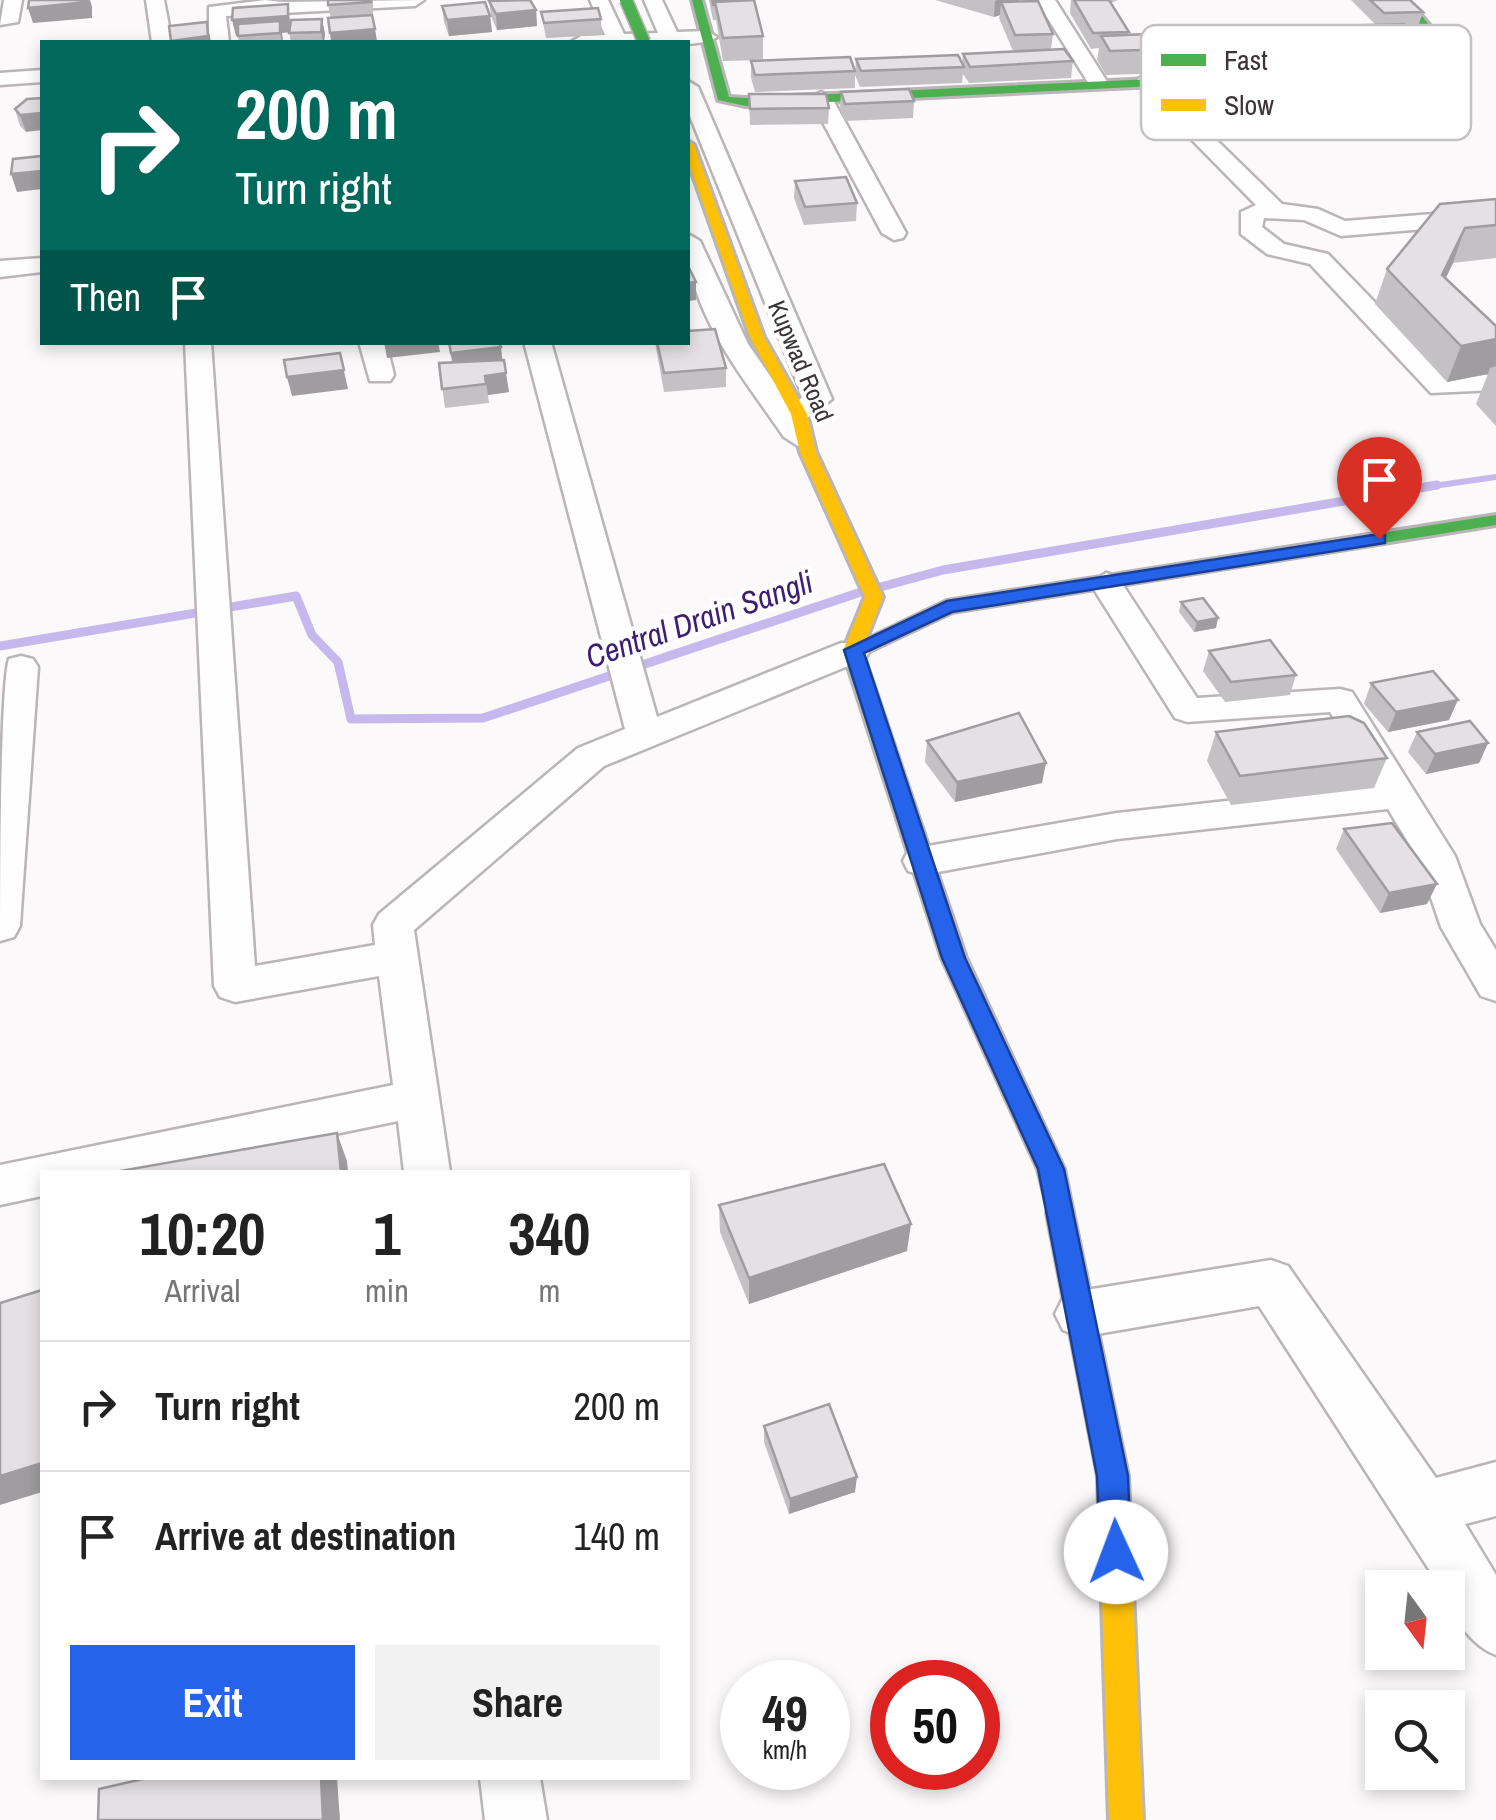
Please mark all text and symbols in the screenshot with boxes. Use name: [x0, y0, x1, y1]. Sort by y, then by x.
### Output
legend: [1141, 25, 1471, 140]
text: Fast: [1224, 41, 1268, 79]
text: 200 m: [235, 67, 398, 161]
icon: right: [70, 80, 200, 210]
text: Slow: [1224, 86, 1274, 124]
text: Turn right: [235, 157, 392, 218]
icon: arrive: [161, 270, 216, 325]
text: Then: [70, 272, 141, 323]
street label: Kupwad Road: [760, 295, 842, 427]
pin: [1337, 437, 1422, 540]
icon: arrive: [1352, 452, 1407, 507]
water label: Central Drain Sangli: [580, 560, 819, 678]
text: 10:20: [140, 1193, 265, 1274]
text: 1: [373, 1193, 401, 1274]
text: 340: [508, 1193, 590, 1274]
text: Arrival: [165, 1269, 240, 1312]
text: min: [365, 1269, 409, 1312]
text: m: [538, 1269, 560, 1312]
icon: right: [70, 1379, 125, 1434]
text: Turn right: [155, 1381, 300, 1432]
text: 200 m: [573, 1381, 660, 1432]
position arrow: [1064, 1500, 1168, 1604]
icon: arrive: [70, 1509, 125, 1564]
text: Arrive at destination: [155, 1511, 456, 1562]
text: 140 m: [573, 1511, 660, 1562]
north arrow: [1365, 1570, 1465, 1670]
map controls: [1365, 1570, 1465, 1790]
button: Exit: [70, 1645, 355, 1760]
button: Share: [375, 1645, 660, 1760]
speed limit sign: 50: [870, 1660, 1000, 1790]
text: 49: [762, 1679, 808, 1747]
button: search: [1365, 1690, 1465, 1790]
text: km/h: [763, 1733, 807, 1767]

